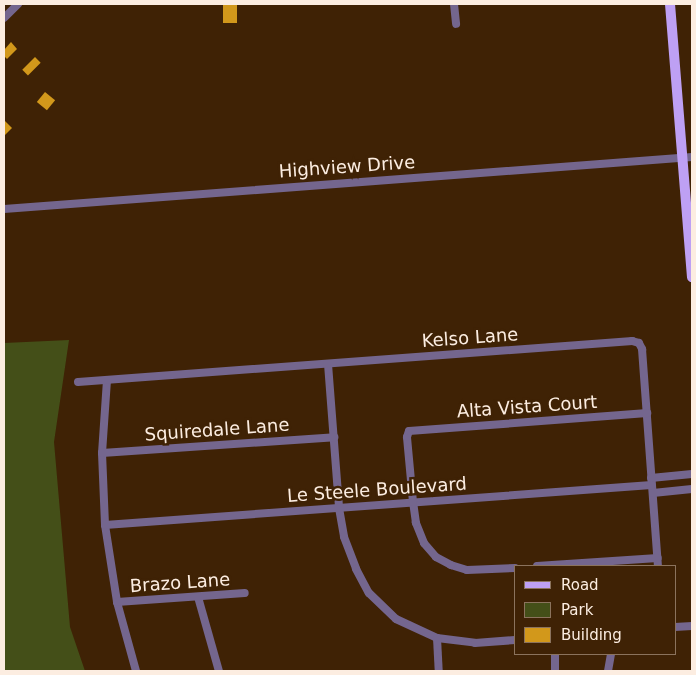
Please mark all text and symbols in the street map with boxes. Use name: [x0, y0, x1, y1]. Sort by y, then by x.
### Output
street label: Highview Drive: [278, 151, 416, 183]
street label: Kelso Lane: [421, 324, 519, 352]
street label: Alta Vista Court: [456, 391, 598, 423]
street label: Squiredale Lane: [144, 414, 290, 446]
street label: Le Steele Boulevard: [286, 473, 468, 507]
legend: [514, 565, 676, 655]
street label: Brazo Lane: [129, 569, 231, 597]
text: Road: [561, 576, 599, 594]
text: Park: [561, 601, 593, 619]
text: Building: [561, 626, 622, 644]

